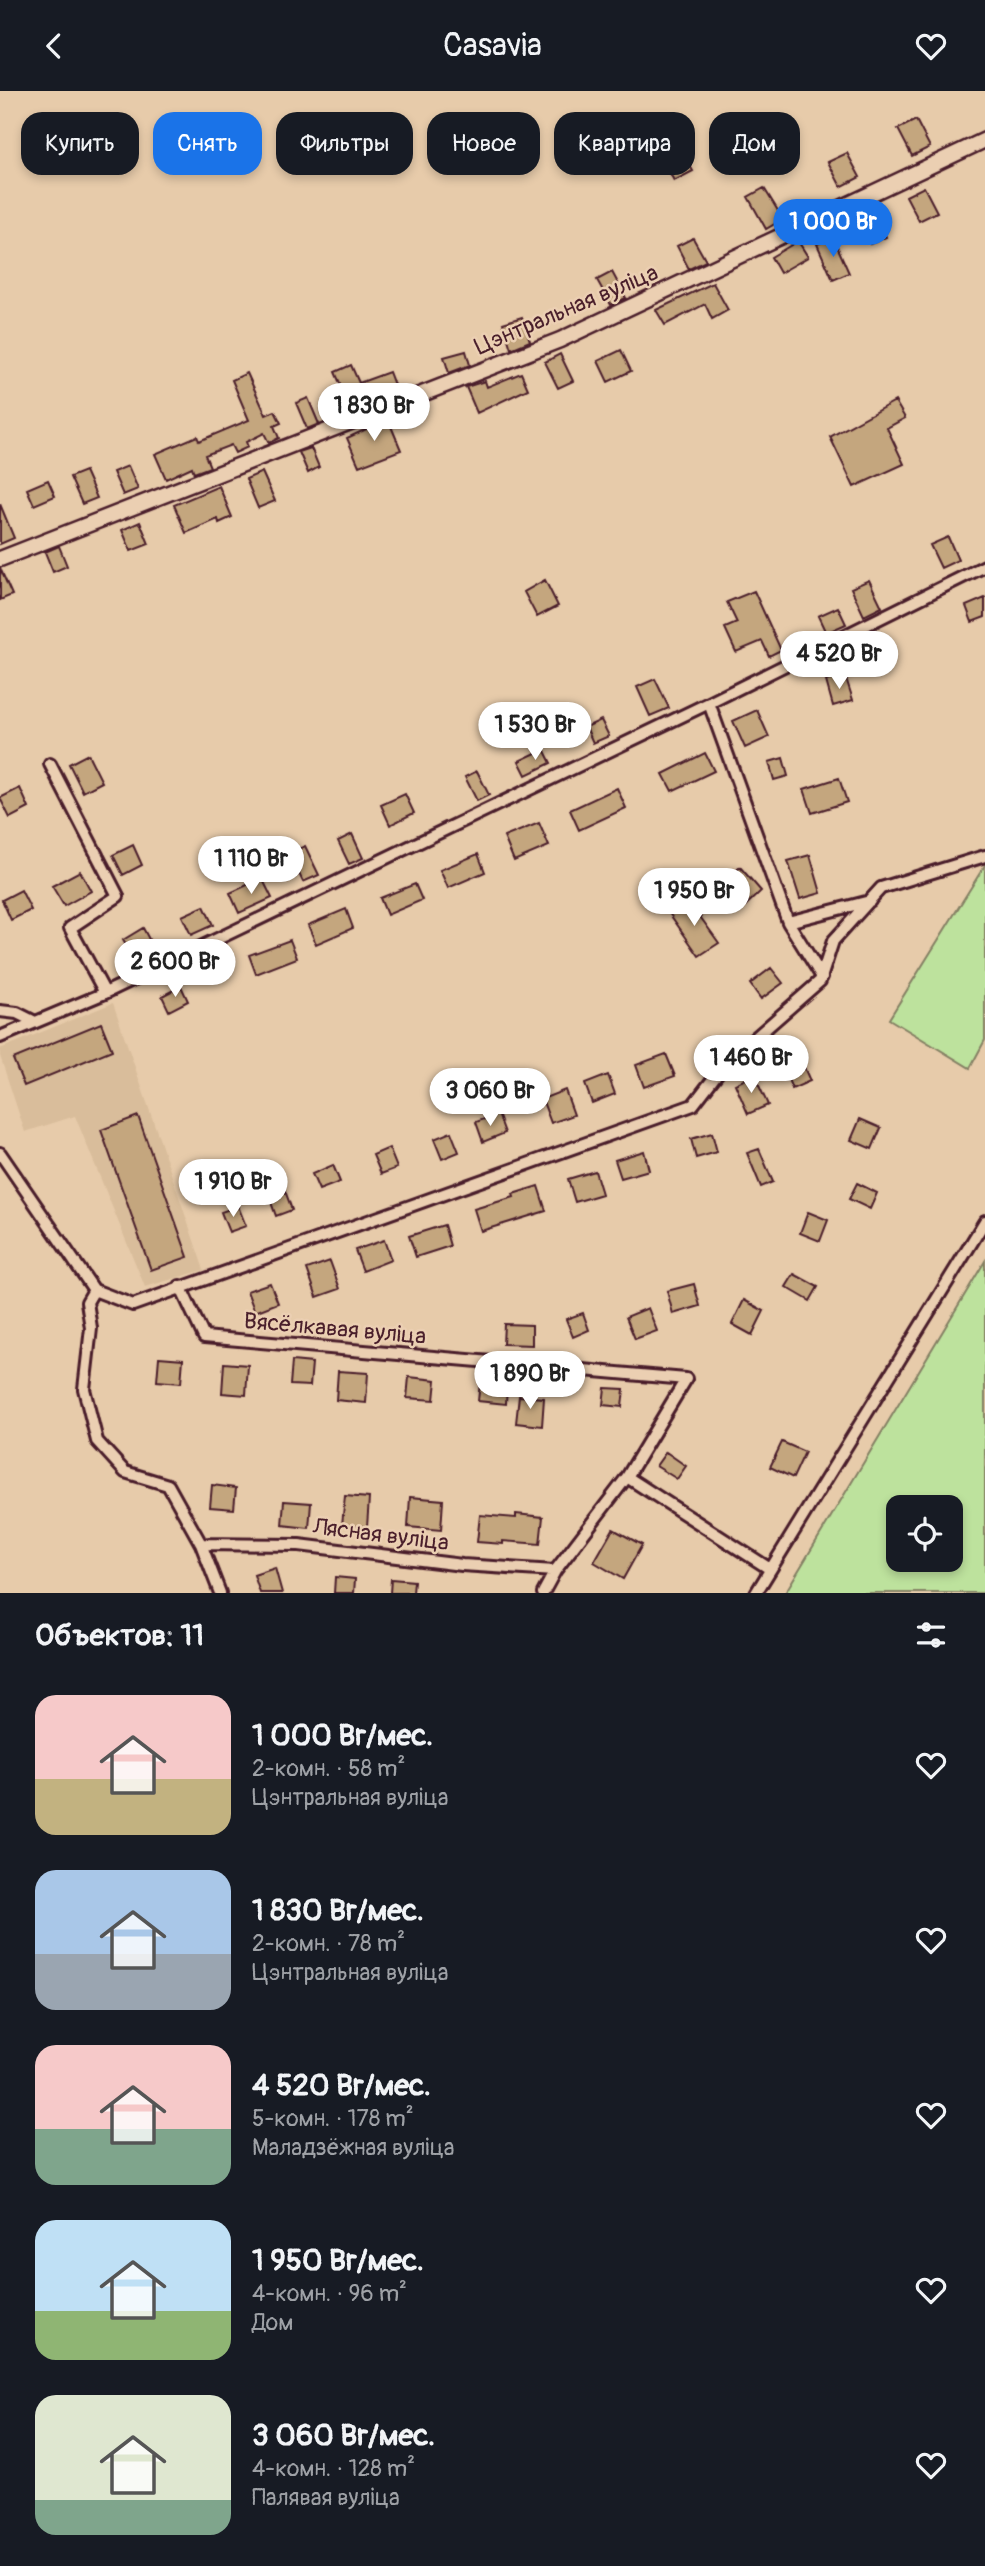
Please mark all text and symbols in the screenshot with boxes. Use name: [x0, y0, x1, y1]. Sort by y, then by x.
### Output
text: Casavia: [443, 26, 542, 66]
icon: back: [35, 27, 73, 65]
icon: heart: [912, 27, 950, 65]
chip: Купить: [21, 112, 139, 175]
chip: Снять: [153, 112, 262, 175]
chip: Фильтры: [276, 112, 413, 175]
chip: Новое: [427, 112, 540, 175]
chip: Квартира: [554, 112, 695, 175]
chip: Дом: [709, 112, 800, 175]
pin: 1 000 Br: [761, 199, 905, 259]
text: 1 000 Br: [789, 207, 877, 236]
street label: Цэнтральная вуліца: [470, 258, 662, 361]
pin: 1 830 Br: [302, 383, 446, 443]
text: 1 830 Br: [334, 391, 414, 420]
pin: 4 520 Br: [767, 631, 911, 691]
text: 4 520 Br: [796, 639, 882, 668]
pin: 1 530 Br: [463, 703, 607, 762]
text: 1 530 Br: [494, 710, 576, 739]
pin: 1 110 Br: [179, 837, 323, 896]
text: 1 110 Br: [214, 844, 288, 873]
pin: 1 950 Br: [622, 869, 766, 928]
text: 1 950 Br: [654, 876, 734, 905]
pin: 2 600 Br: [103, 939, 247, 999]
text: 2 600 Br: [131, 947, 219, 976]
pin: 1 460 Br: [679, 1035, 823, 1095]
text: 1 460 Br: [710, 1043, 792, 1072]
pin: 3 060 Br: [418, 1069, 562, 1128]
text: 3 060 Br: [446, 1076, 534, 1105]
pin: 1 910 Br: [161, 1159, 305, 1219]
text: 1 910 Br: [195, 1167, 271, 1196]
street label: Вясёлкавая вуліца: [243, 1306, 427, 1351]
pin: 1 890 Br: [458, 1351, 602, 1411]
text: 1 890 Br: [490, 1359, 570, 1388]
map controls: [886, 1495, 963, 1572]
button: locate: [886, 1495, 963, 1572]
street label: Лясная вуліца: [310, 1512, 451, 1557]
icon: filters: [912, 1616, 950, 1654]
text: Объектов: 11: [35, 1617, 204, 1654]
text: 1 000 Br/мес.: [252, 1717, 433, 1754]
icon: home: [91, 1723, 175, 1807]
icon: heart: [912, 1746, 950, 1784]
text: 2-комн. · 58 m²: [252, 1754, 405, 1783]
text: Цэнтральная вуліца: [252, 1783, 448, 1812]
text: 1 830 Br/мес.: [252, 1892, 424, 1929]
icon: home: [91, 1898, 175, 1982]
icon: heart: [912, 1921, 950, 1959]
text: 2-комн. · 78 m²: [252, 1929, 405, 1958]
text: Цэнтральная вуліца: [252, 1958, 448, 1987]
text: 4 520 Br/мес.: [252, 2067, 431, 2104]
icon: home: [91, 2073, 175, 2157]
icon: heart: [912, 2096, 950, 2134]
text: 5-комн. · 178 m²: [252, 2104, 414, 2133]
text: Маладзёжная вуліца: [252, 2133, 455, 2162]
text: 1 950 Br/мес.: [252, 2242, 424, 2279]
icon: home: [91, 2248, 175, 2332]
icon: heart: [912, 2271, 950, 2309]
text: 4-комн. · 96 m²: [252, 2279, 407, 2308]
text: Дом: [252, 2308, 293, 2337]
text: 3 060 Br/мес.: [252, 2417, 435, 2454]
icon: home: [91, 2423, 175, 2507]
icon: heart: [912, 2446, 950, 2484]
text: 4-комн. · 128 m²: [252, 2454, 415, 2483]
text: Палявая вуліца: [252, 2483, 400, 2512]

